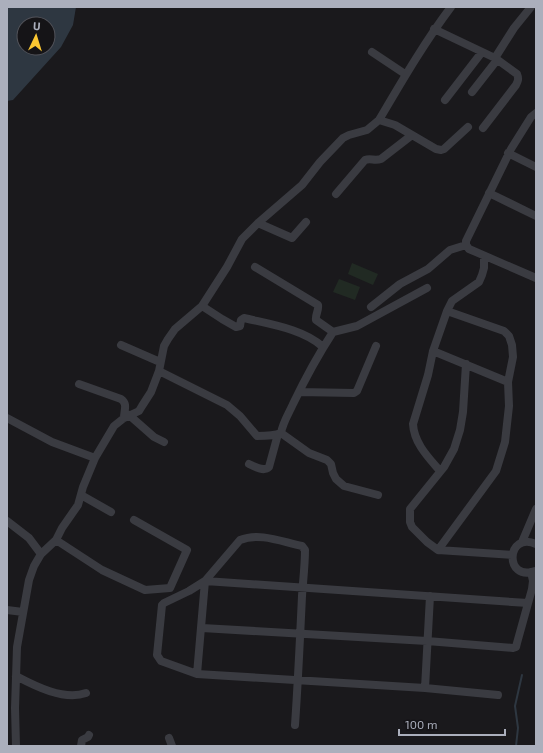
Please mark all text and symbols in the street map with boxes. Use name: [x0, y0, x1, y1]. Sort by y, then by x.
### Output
north arrow: [16, 16, 56, 56]
text: U: [33, 19, 41, 32]
scale bar: [399, 711, 505, 737]
text: 100 m: [405, 717, 437, 731]

